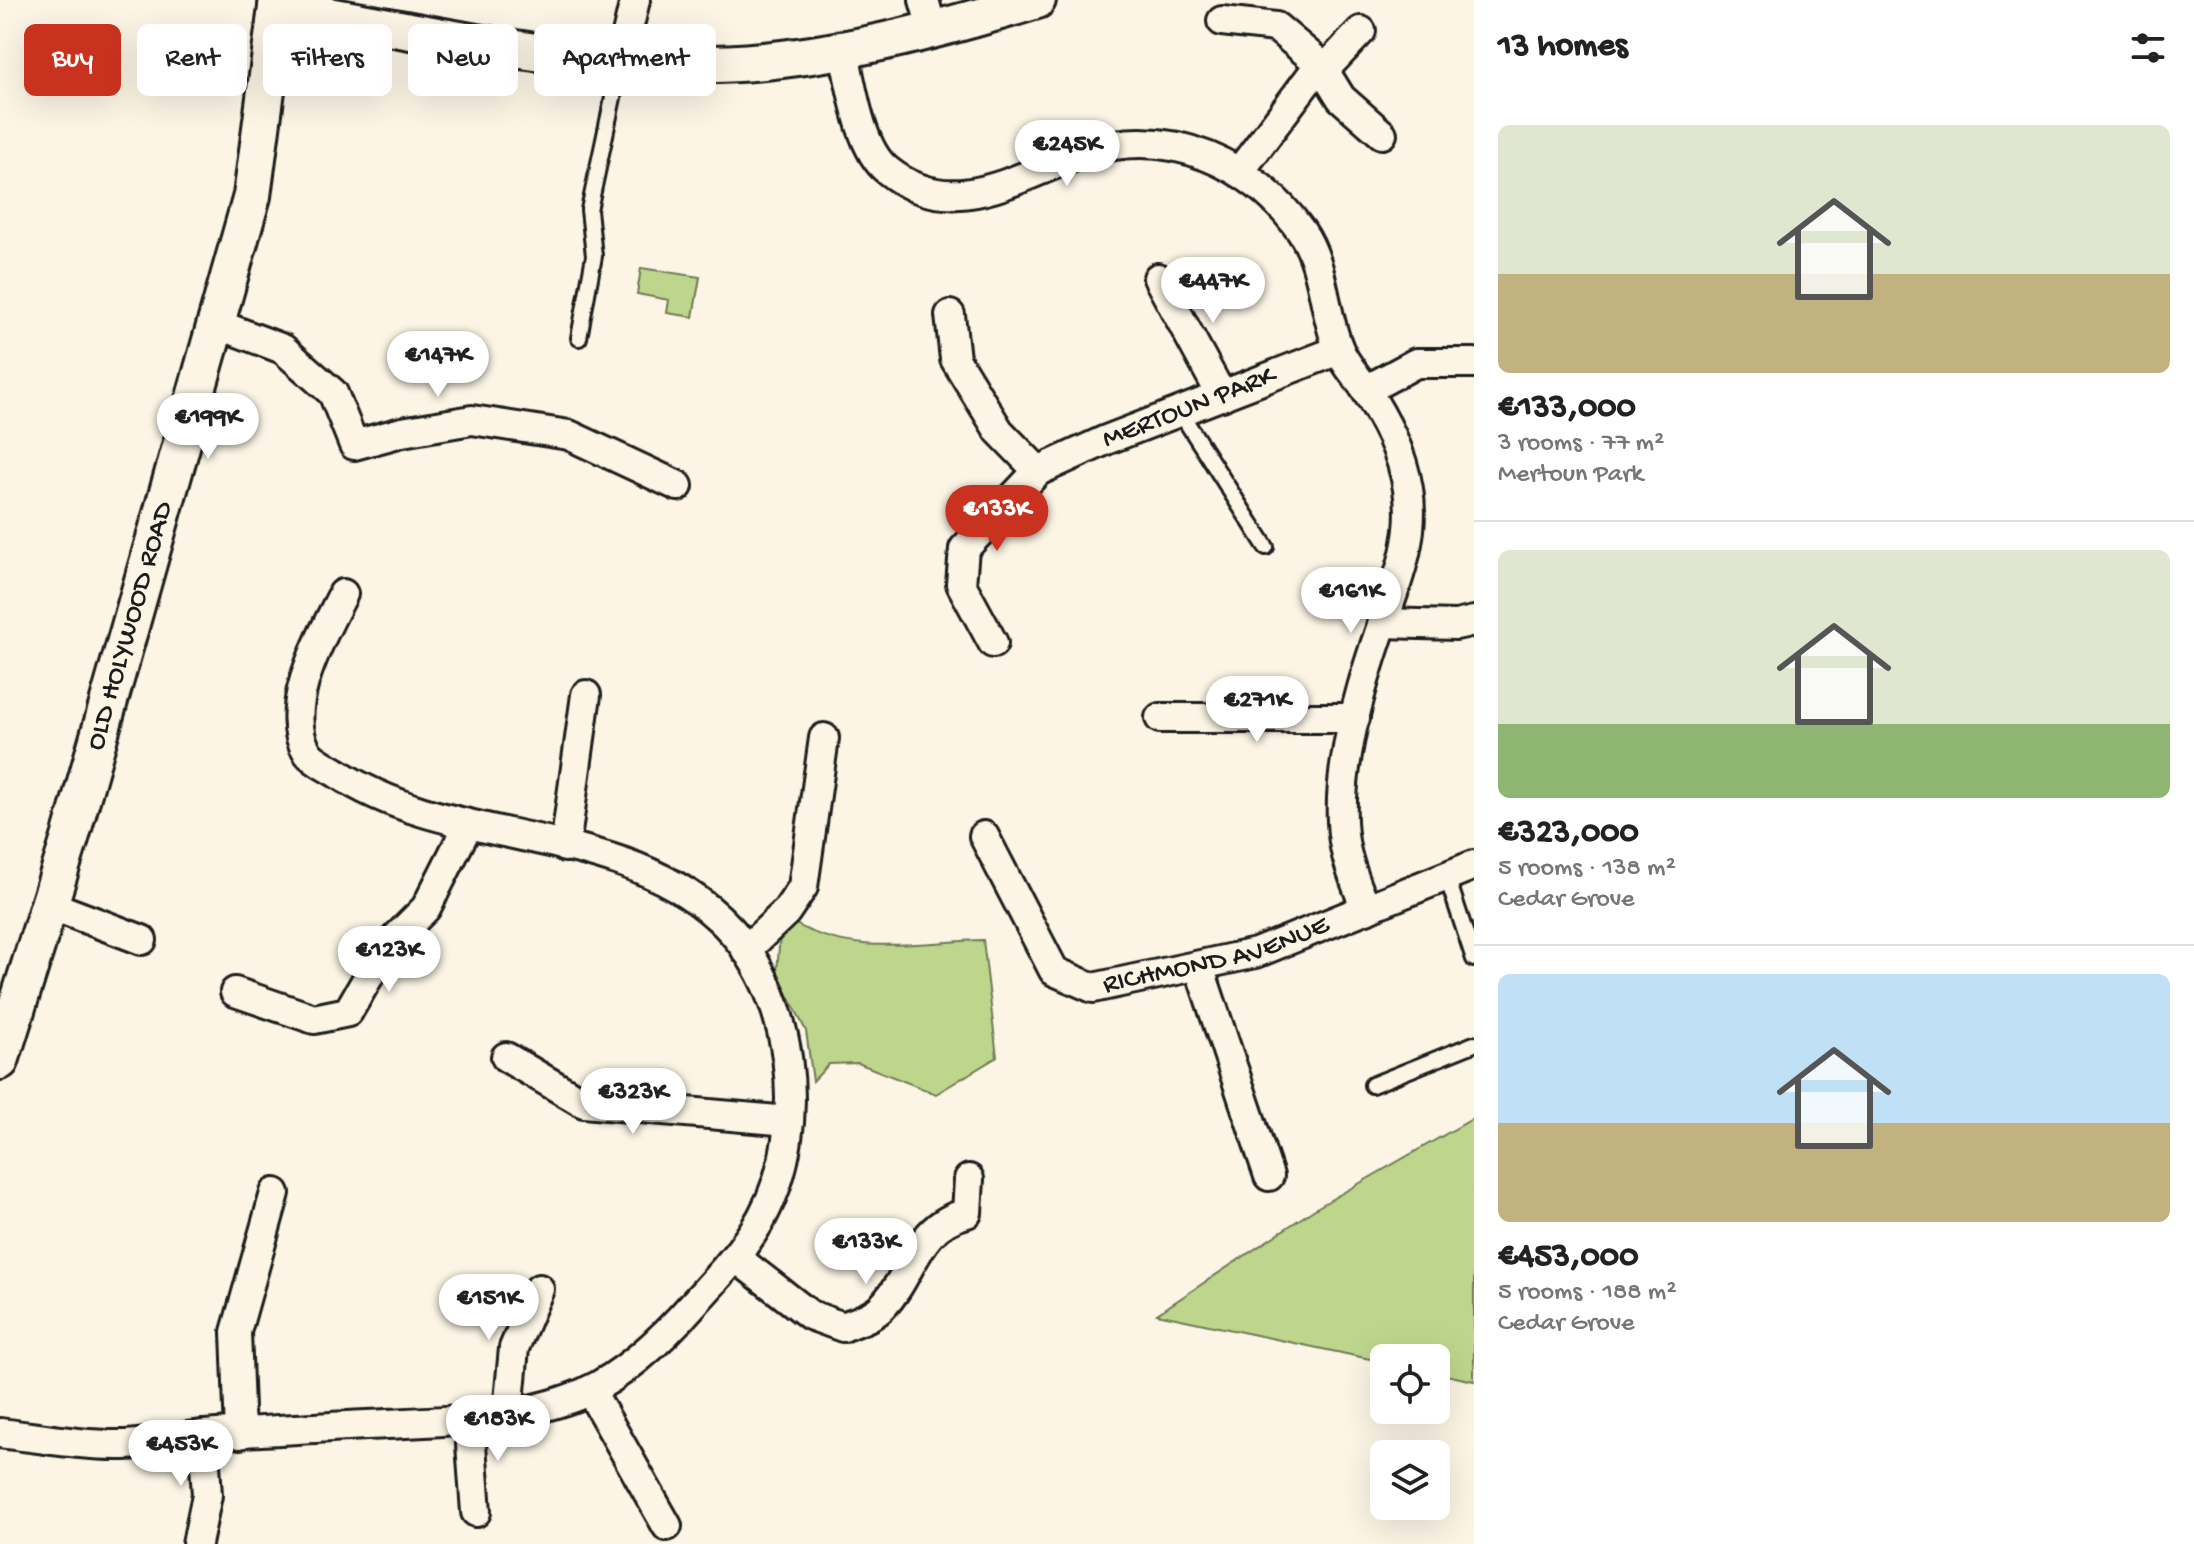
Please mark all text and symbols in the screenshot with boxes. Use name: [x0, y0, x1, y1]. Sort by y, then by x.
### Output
chip: Buy: [24, 24, 121, 96]
chip: Rent: [137, 24, 247, 96]
chip: Filters: [263, 24, 392, 96]
chip: New: [408, 24, 518, 96]
chip: Apartment: [534, 24, 716, 96]
icon: filters: [2126, 26, 2170, 70]
text: 13 homes: [1498, 28, 1628, 68]
pin: €245K: [1011, 120, 1123, 188]
text: €245K: [1033, 130, 1101, 161]
icon: home: [1762, 177, 1906, 321]
pin: €447K: [1157, 257, 1269, 325]
text: €447K: [1179, 267, 1247, 298]
pin: €147K: [382, 331, 494, 399]
text: €147K: [405, 341, 471, 372]
street label: MERTOUN PARK: [1098, 359, 1282, 456]
text: €133,000: [1498, 389, 1636, 429]
pin: €199K: [152, 393, 264, 461]
text: €199K: [175, 403, 241, 434]
text: 3 rooms · 77 m²: [1498, 429, 1664, 460]
text: Mertoun Park: [1498, 460, 1643, 491]
pin: €133K: [941, 485, 1053, 553]
text: €133K: [963, 495, 1031, 526]
street label: OLD HOLYWOOD ROAD: [79, 497, 181, 754]
pin: €161K: [1295, 567, 1407, 635]
text: €161K: [1319, 577, 1383, 608]
icon: home: [1762, 602, 1906, 746]
pin: €271K: [1201, 676, 1313, 744]
text: €271K: [1224, 686, 1290, 717]
text: €323,000: [1498, 814, 1639, 854]
text: 5 rooms · 138 m²: [1498, 854, 1676, 885]
text: Cedar Grove: [1498, 885, 1635, 916]
street label: RICHMOND AVENUE: [1100, 908, 1335, 1002]
pin: €123K: [333, 926, 445, 994]
text: €123K: [356, 936, 422, 967]
icon: home: [1762, 1026, 1906, 1170]
pin: €323K: [577, 1068, 689, 1136]
text: €323K: [598, 1078, 668, 1109]
pin: €133K: [810, 1218, 922, 1286]
text: €133K: [832, 1228, 900, 1259]
text: €453,000: [1498, 1238, 1638, 1278]
pin: €151K: [433, 1274, 545, 1342]
text: 5 rooms · 188 m²: [1498, 1278, 1676, 1309]
text: €151K: [457, 1284, 521, 1315]
text: Cedar Grove: [1498, 1309, 1635, 1340]
map controls: [1370, 1344, 1450, 1520]
button: locate: [1370, 1344, 1450, 1424]
pin: €183K: [442, 1395, 554, 1463]
text: €183K: [464, 1405, 532, 1436]
pin: €453K: [125, 1420, 237, 1488]
text: €453K: [146, 1430, 216, 1461]
button: layers: [1370, 1440, 1450, 1520]

